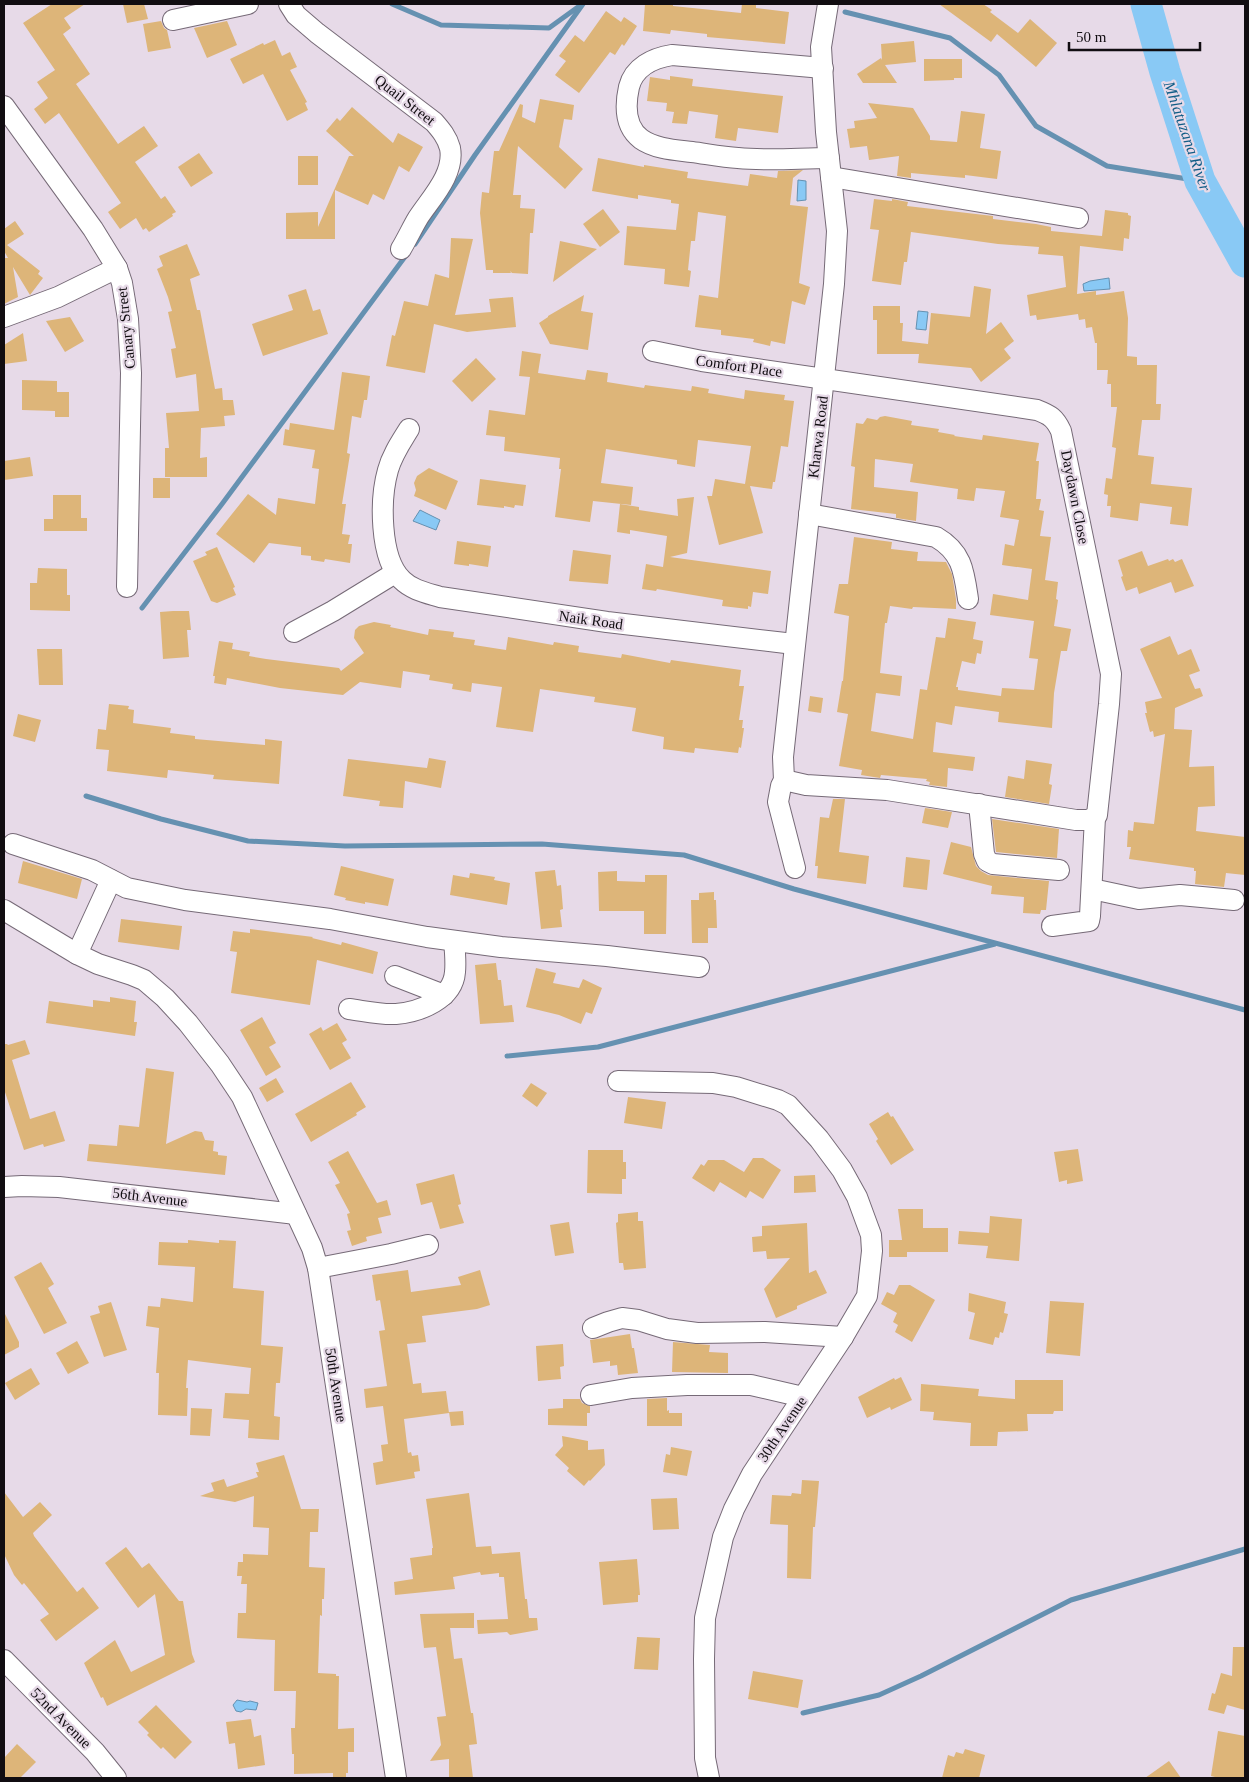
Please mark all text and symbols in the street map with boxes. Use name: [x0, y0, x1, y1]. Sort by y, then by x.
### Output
scale bar: [1069, 20, 1200, 52]
text: 50 m: [1076, 29, 1107, 45]
street label: Quail Street: [372, 72, 439, 129]
water label: Mhlatuzana River: [1160, 78, 1215, 194]
street label: Canary Street: [114, 286, 138, 370]
street label: Comfort Place: [695, 352, 784, 380]
street label: Kharwa Road: [805, 394, 831, 479]
street label: Daydawn Close: [1058, 449, 1092, 546]
street label: Naik Road: [558, 608, 625, 632]
street label: 56th Avenue: [112, 1184, 189, 1210]
street label: 50th Avenue: [322, 1347, 350, 1424]
street label: 30th Avenue: [754, 1393, 810, 1465]
street label: 52nd Avenue: [28, 1685, 95, 1752]

